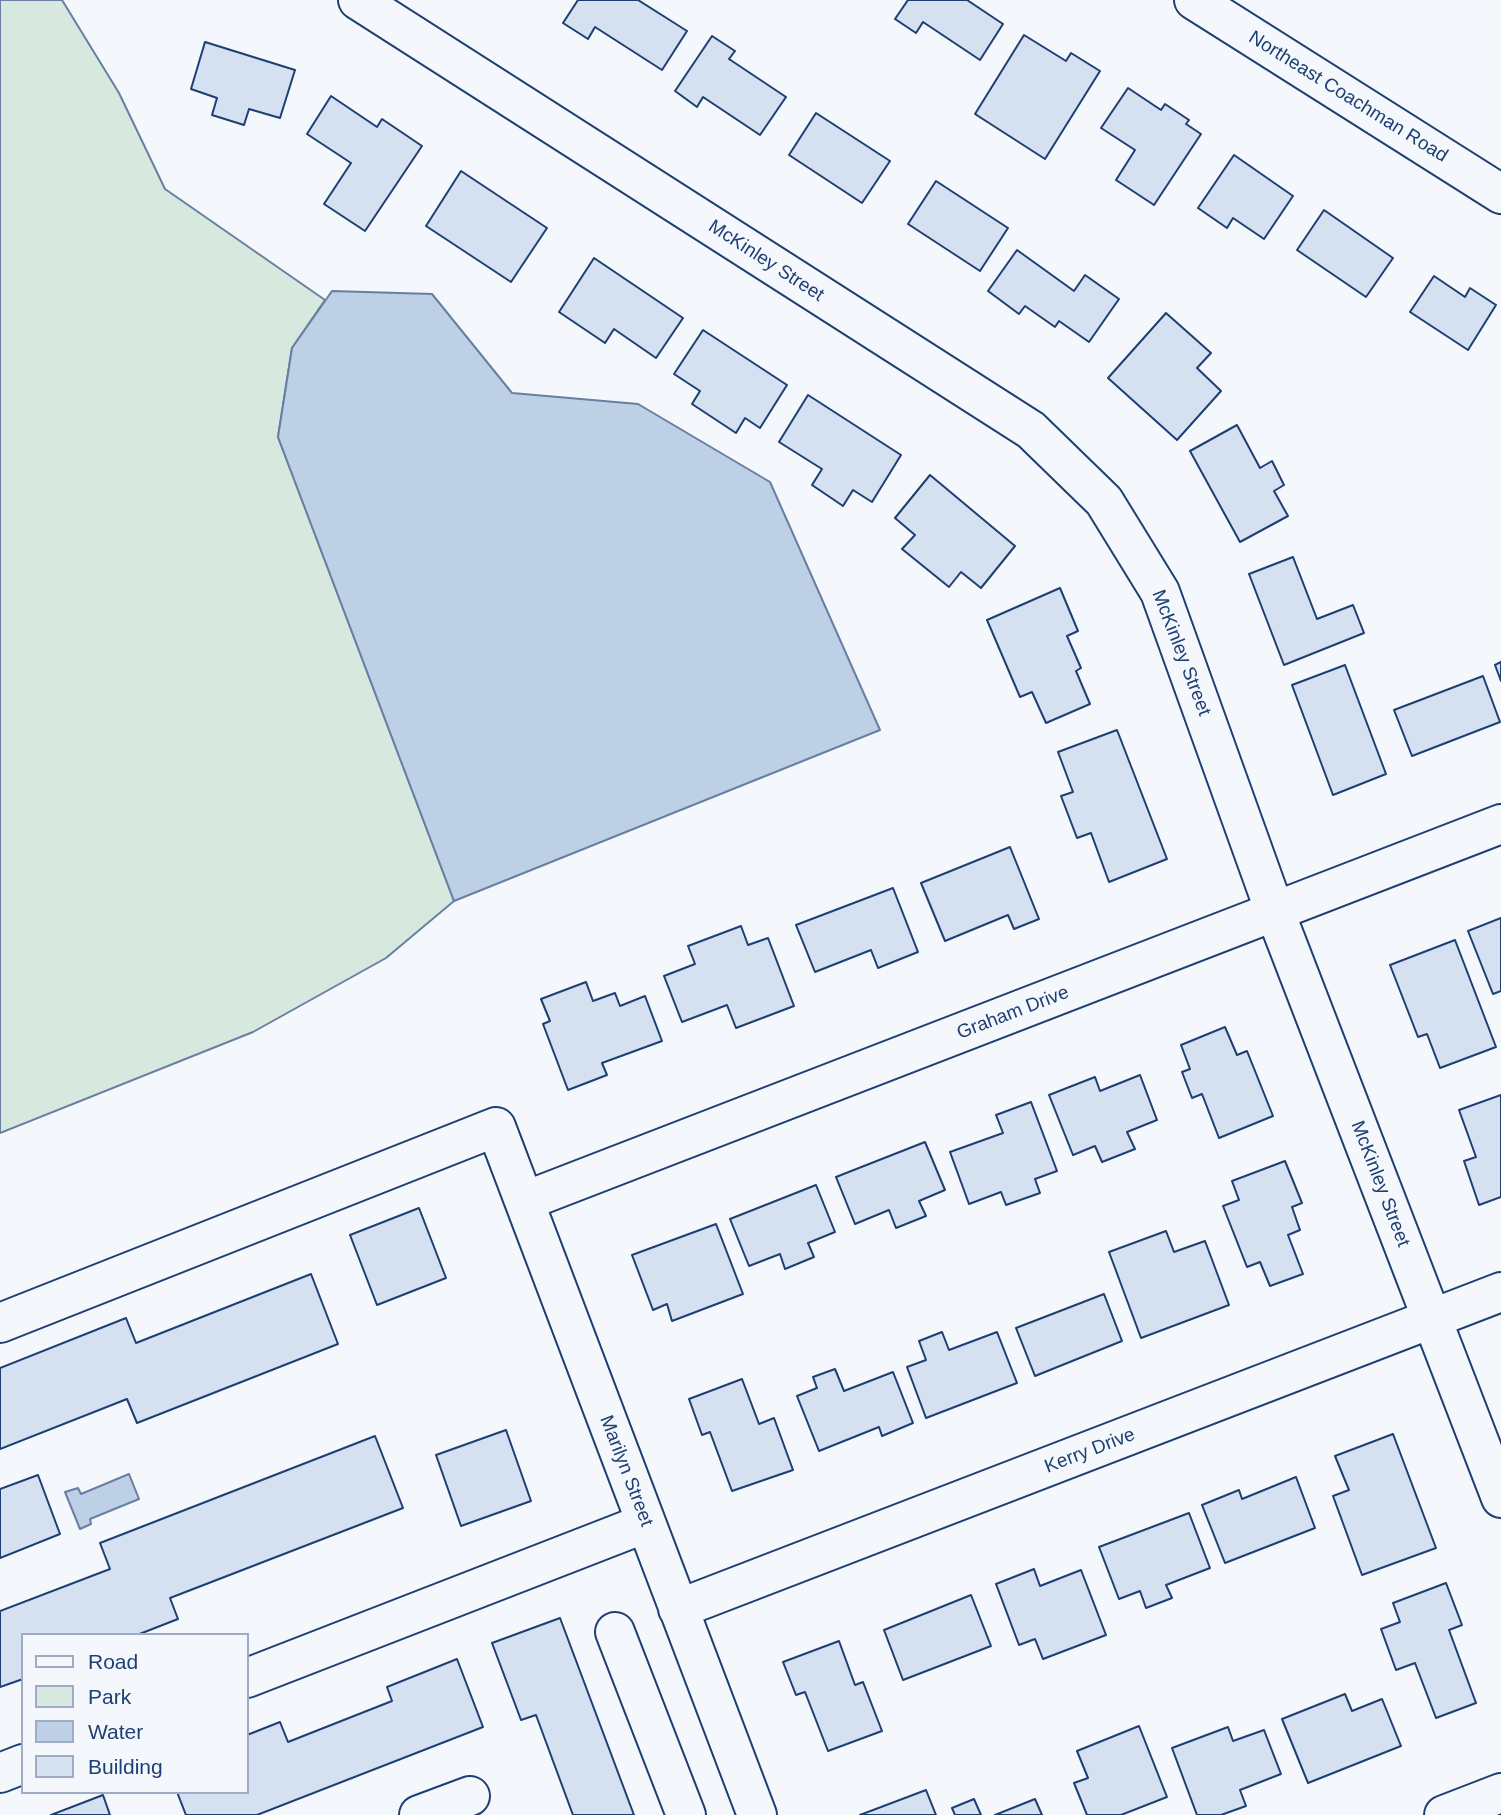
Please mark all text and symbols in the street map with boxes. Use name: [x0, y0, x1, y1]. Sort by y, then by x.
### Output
street label: Northeast Coachman Road: [1244, 26, 1452, 168]
street label: McKinley Street: [704, 215, 828, 307]
street label: McKinley Street: [1147, 587, 1215, 719]
street label: Graham Drive: [954, 981, 1072, 1045]
street label: McKinley Street: [1346, 1118, 1414, 1250]
street label: Marilyn Street: [594, 1412, 658, 1530]
street label: Kerry Drive: [1042, 1423, 1138, 1479]
legend: [21, 1633, 248, 1794]
text: Road: [88, 1650, 138, 1673]
text: Park: [88, 1685, 131, 1708]
text: Water: [88, 1720, 143, 1743]
text: Building: [88, 1755, 163, 1778]

